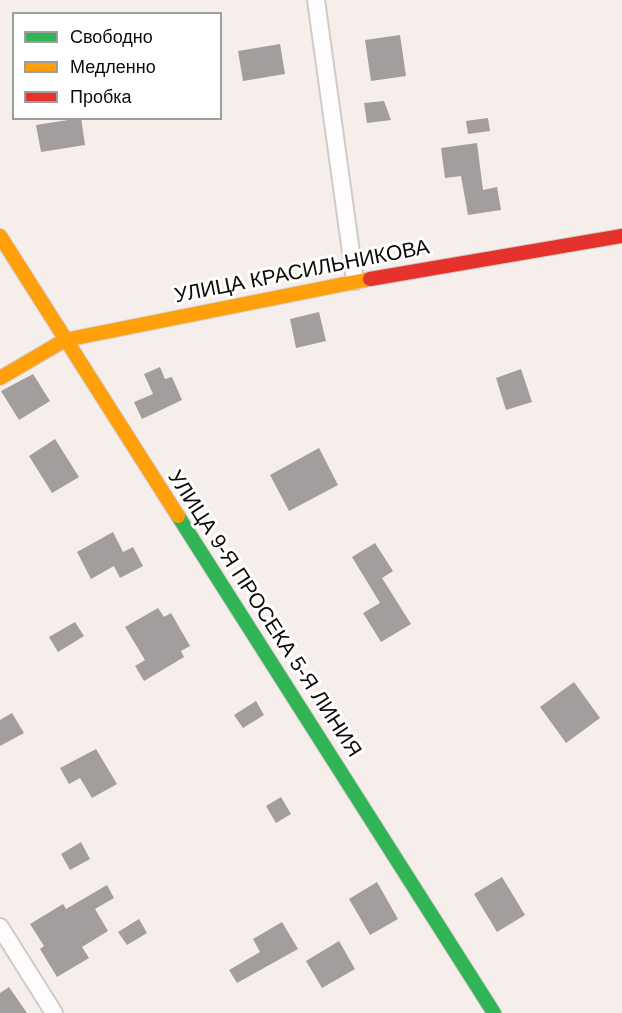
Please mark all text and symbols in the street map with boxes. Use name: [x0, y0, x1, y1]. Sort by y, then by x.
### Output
legend: [12, 12, 222, 120]
text: Свободно: [70, 27, 153, 47]
text: Медленно: [70, 57, 156, 77]
text: Пробка: [70, 87, 132, 107]
street label: УЛИЦА КРАСИЛЬНИКОВА: [172, 235, 432, 309]
street label: УЛИЦА 9-Я ПРОСЕКА 5-Я ЛИНИЯ: [162, 466, 366, 762]

